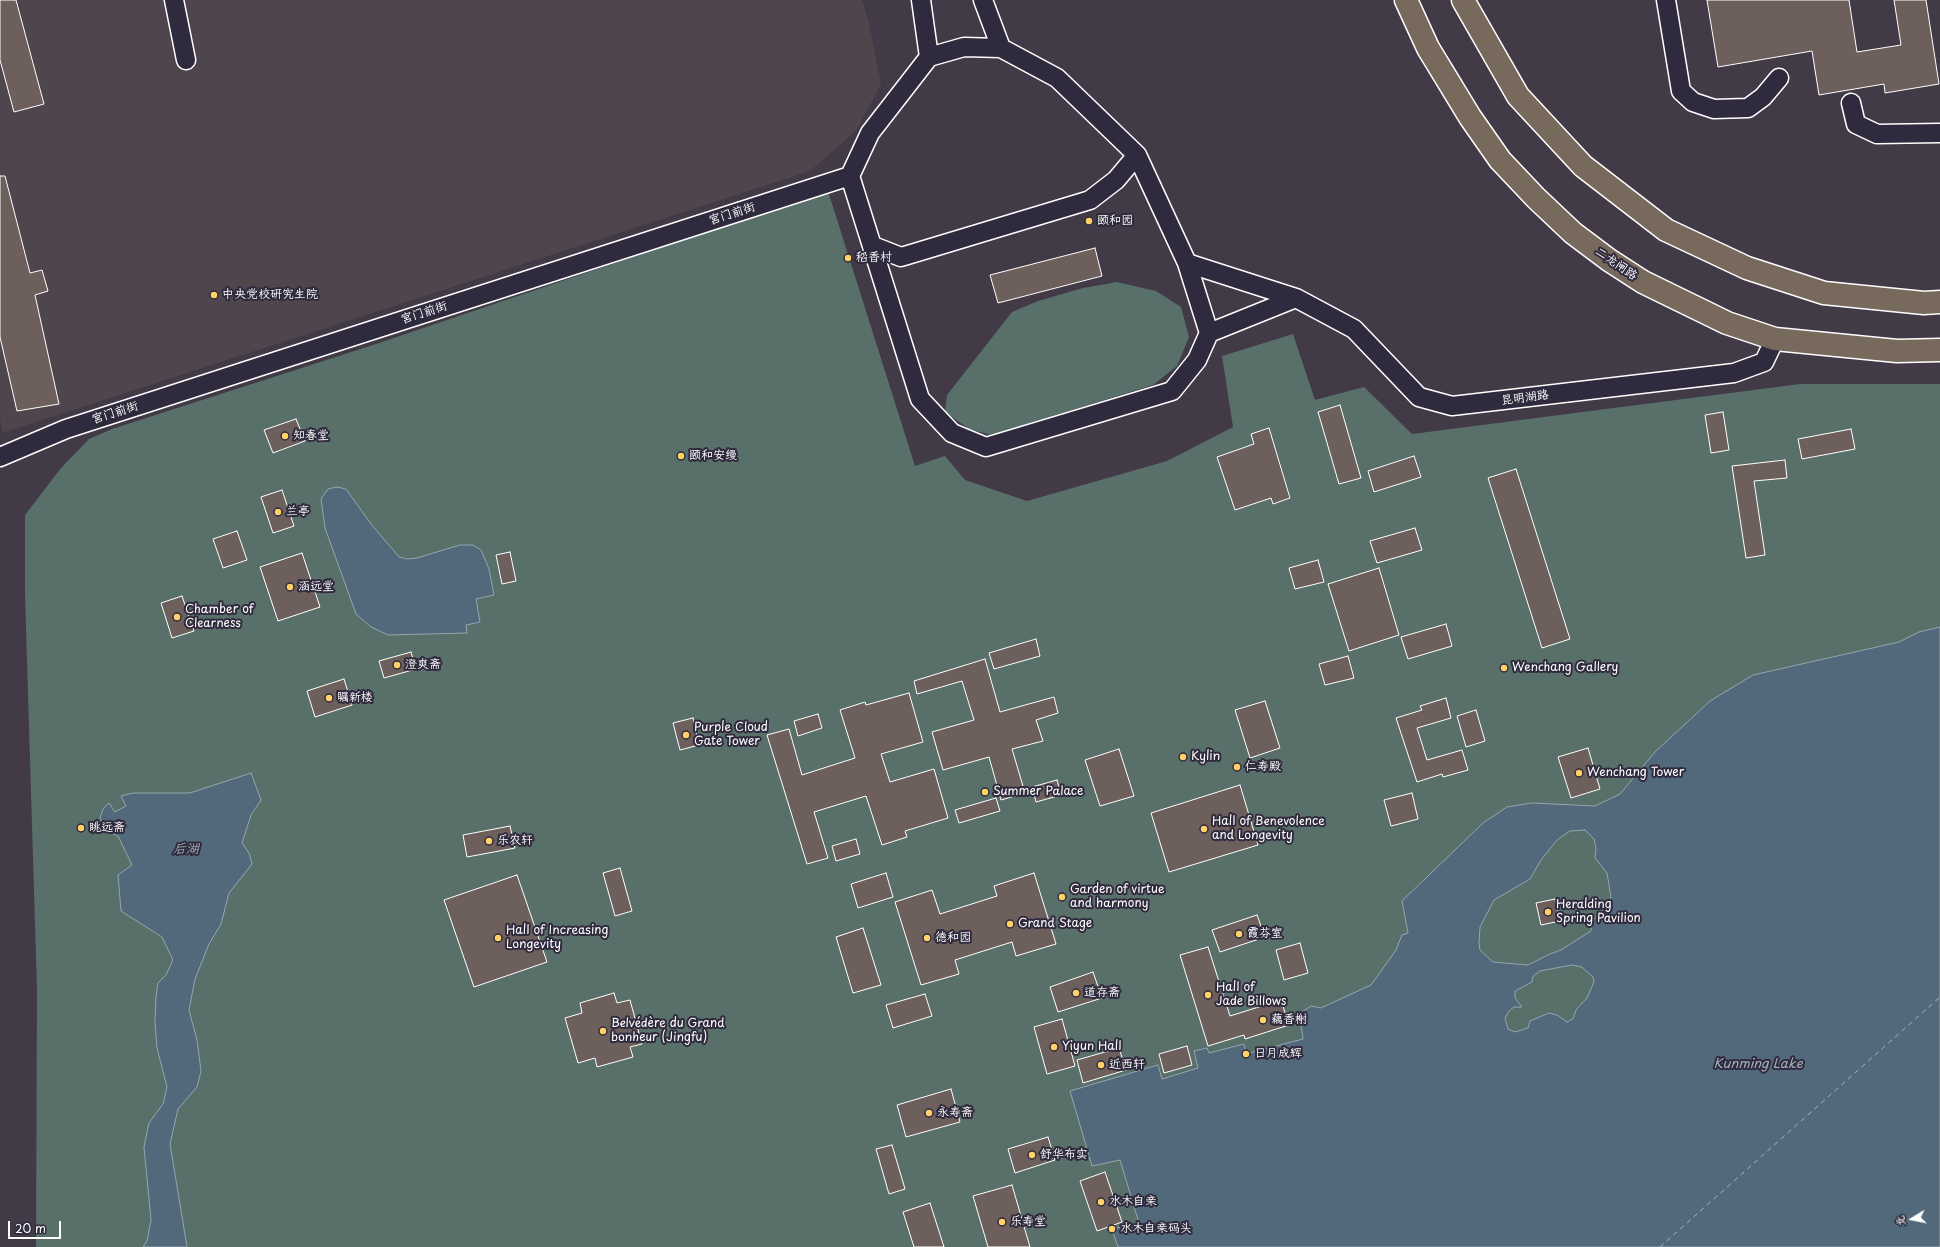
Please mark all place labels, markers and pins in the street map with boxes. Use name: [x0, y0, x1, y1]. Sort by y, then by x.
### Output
place label: 颐和园: [1097, 214, 1133, 228]
marker: 颐和园: [1084, 216, 1094, 226]
place label: 稻香村: [856, 251, 892, 265]
marker: 稻香村: [843, 253, 853, 263]
place label: 中央党校研究生院: [222, 288, 318, 302]
marker: 中央党校研究生院: [209, 290, 219, 300]
place label: 知春堂: [293, 429, 329, 443]
marker: 知春堂: [280, 431, 290, 441]
place label: 颐和安缦: [689, 449, 737, 463]
marker: 颐和安缦: [676, 451, 686, 461]
place label: 兰亭: [286, 505, 310, 519]
marker: 兰亭: [273, 507, 283, 517]
place label: 涵远堂: [298, 580, 334, 594]
marker: 涵远堂: [285, 582, 295, 592]
place label: Chamber of Clearness: [185, 603, 254, 631]
marker: Chamber of Clearness: [172, 612, 182, 622]
place label: 澄爽斋: [405, 658, 441, 672]
marker: 澄爽斋: [392, 660, 402, 670]
place label: Wenchang Gallery: [1512, 661, 1618, 675]
marker: Wenchang Gallery: [1499, 663, 1509, 673]
place label: 瞩新楼: [337, 691, 373, 705]
marker: 瞩新楼: [324, 693, 334, 703]
place label: Purple Cloud Gate Tower: [694, 721, 768, 749]
marker: Purple Cloud Gate Tower: [681, 730, 691, 740]
place label: Kylin: [1191, 750, 1220, 764]
marker: Kylin: [1178, 752, 1188, 762]
place label: 仁寿殿: [1245, 760, 1281, 774]
marker: 仁寿殿: [1232, 762, 1242, 772]
place label: Wenchang Tower: [1587, 766, 1684, 780]
marker: Wenchang Tower: [1574, 768, 1584, 778]
place label: Summer Palace: [993, 785, 1083, 799]
marker: Summer Palace: [980, 787, 990, 797]
place label: Hall of Benevolence and Longevity: [1212, 815, 1325, 843]
place label: 眺远斋: [89, 821, 125, 835]
marker: 眺远斋: [76, 823, 86, 833]
marker: Hall of Benevolence and Longevity: [1199, 824, 1209, 834]
place label: 乐农轩: [497, 834, 533, 848]
marker: 乐农轩: [484, 836, 494, 846]
place label: Garden of virtue and harmony: [1070, 883, 1165, 911]
marker: Garden of virtue and harmony: [1057, 892, 1067, 902]
place label: Heralding Spring Pavilion: [1556, 898, 1641, 926]
marker: Heralding Spring Pavilion: [1543, 907, 1553, 917]
place label: Grand Stage: [1018, 917, 1092, 931]
marker: Grand Stage: [1005, 919, 1015, 929]
place label: Hall of Increasing Longevity: [506, 924, 608, 952]
place label: 霞芬室: [1247, 927, 1283, 941]
marker: 霞芬室: [1234, 929, 1244, 939]
place label: 德和园: [935, 931, 971, 945]
marker: Hall of Increasing Longevity: [493, 933, 503, 943]
marker: 德和园: [922, 933, 932, 943]
place label: Hall of Jade Billows: [1216, 981, 1286, 1009]
place label: 道存斋: [1084, 986, 1120, 1000]
marker: 道存斋: [1071, 988, 1081, 998]
marker: Hall of Jade Billows: [1203, 990, 1213, 1000]
place label: 藕香榭: [1271, 1013, 1307, 1027]
marker: 藕香榭: [1258, 1015, 1268, 1025]
place label: Belvédère du Grand bonheur (Jingfu): [611, 1017, 724, 1045]
marker: Belvédère du Grand bonheur (Jingfu): [598, 1026, 608, 1036]
place label: Yiyun Hall: [1062, 1040, 1122, 1054]
marker: Yiyun Hall: [1049, 1042, 1059, 1052]
place label: 日月成辉: [1254, 1047, 1302, 1061]
marker: 日月成辉: [1241, 1049, 1251, 1059]
place label: 近西轩: [1109, 1058, 1145, 1072]
marker: 近西轩: [1096, 1060, 1106, 1070]
place label: 永寿斋: [937, 1106, 973, 1120]
marker: 永寿斋: [924, 1108, 934, 1118]
place label: 舒华布实: [1040, 1148, 1088, 1162]
marker: 舒华布实: [1027, 1150, 1037, 1160]
place label: 水木自亲: [1109, 1195, 1157, 1209]
marker: 水木自亲: [1096, 1197, 1106, 1207]
place label: 乐寿堂: [1010, 1215, 1046, 1229]
marker: 乐寿堂: [997, 1217, 1007, 1227]
place label: 水木自亲码头: [1120, 1222, 1192, 1236]
marker: 水木自亲码头: [1107, 1224, 1117, 1234]

